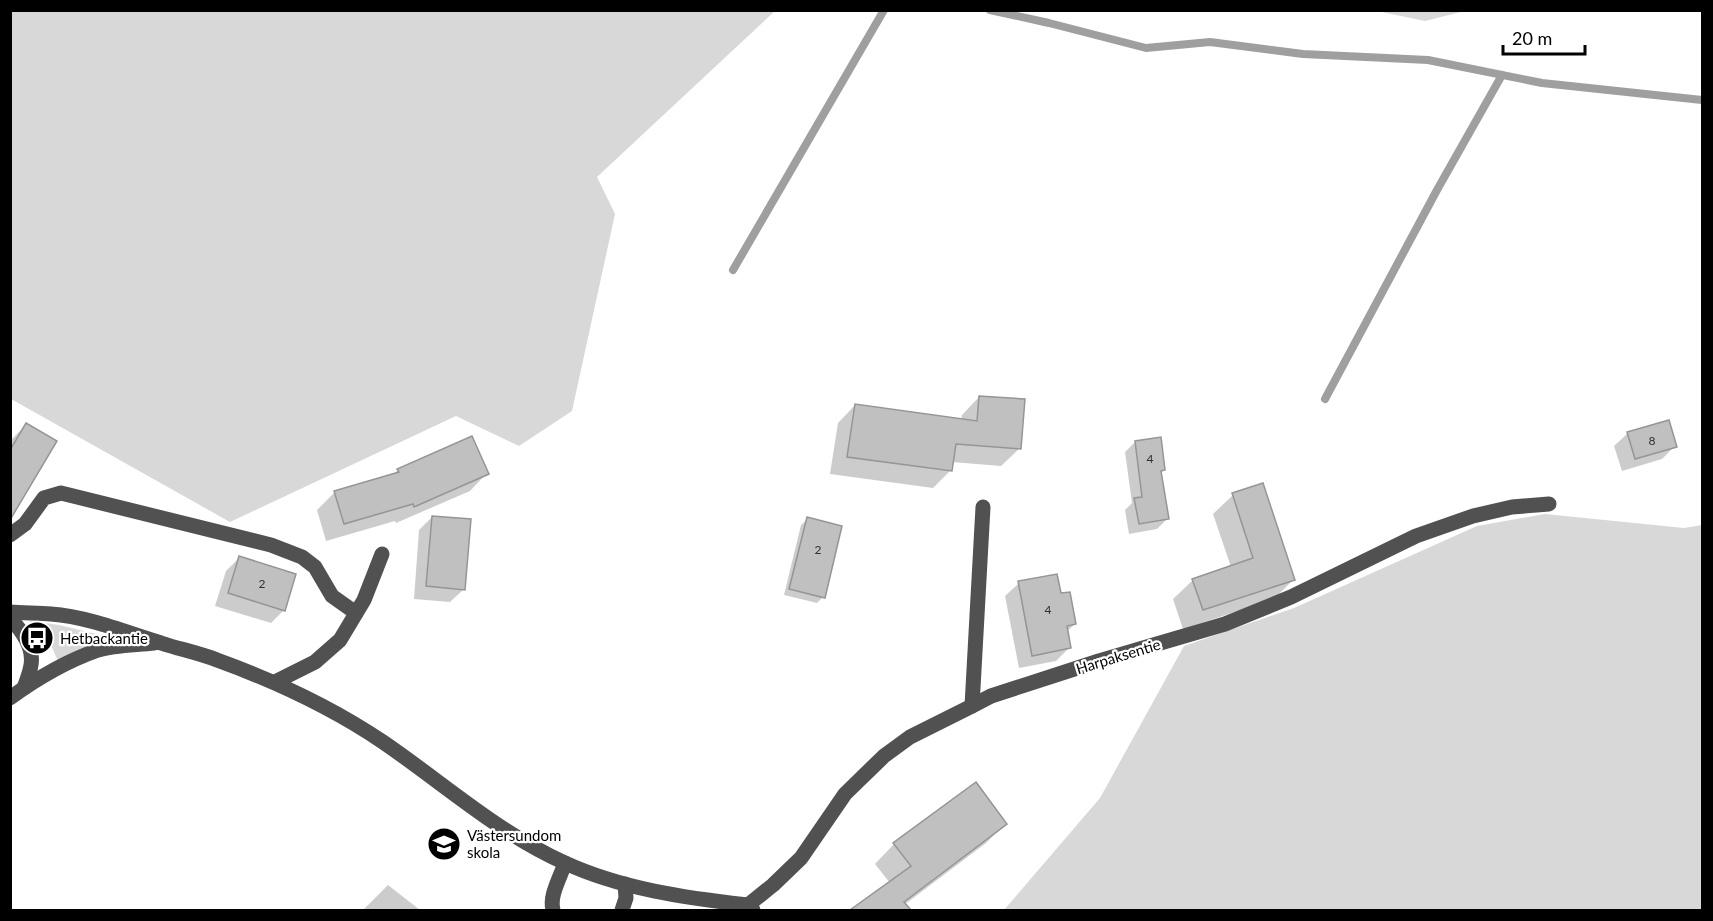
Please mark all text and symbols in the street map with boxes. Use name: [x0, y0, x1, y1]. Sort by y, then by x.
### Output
scale bar: [1503, 18, 1586, 56]
text: 20 m: [1512, 27, 1552, 49]
house number: 8: [1649, 433, 1656, 448]
house number: 4: [1147, 451, 1154, 466]
house number: 2: [815, 542, 822, 557]
house number: 2: [259, 576, 266, 591]
house number: 4: [1045, 602, 1052, 617]
bus stop icon: Hetbackantie: [19, 620, 55, 656]
place label: Hetbackantie: [60, 629, 148, 647]
street label: Harpaksentie: [1074, 635, 1163, 677]
school or university icon: Västersundom skola: [426, 826, 462, 862]
place label: Västersundom skola: [467, 826, 561, 861]

